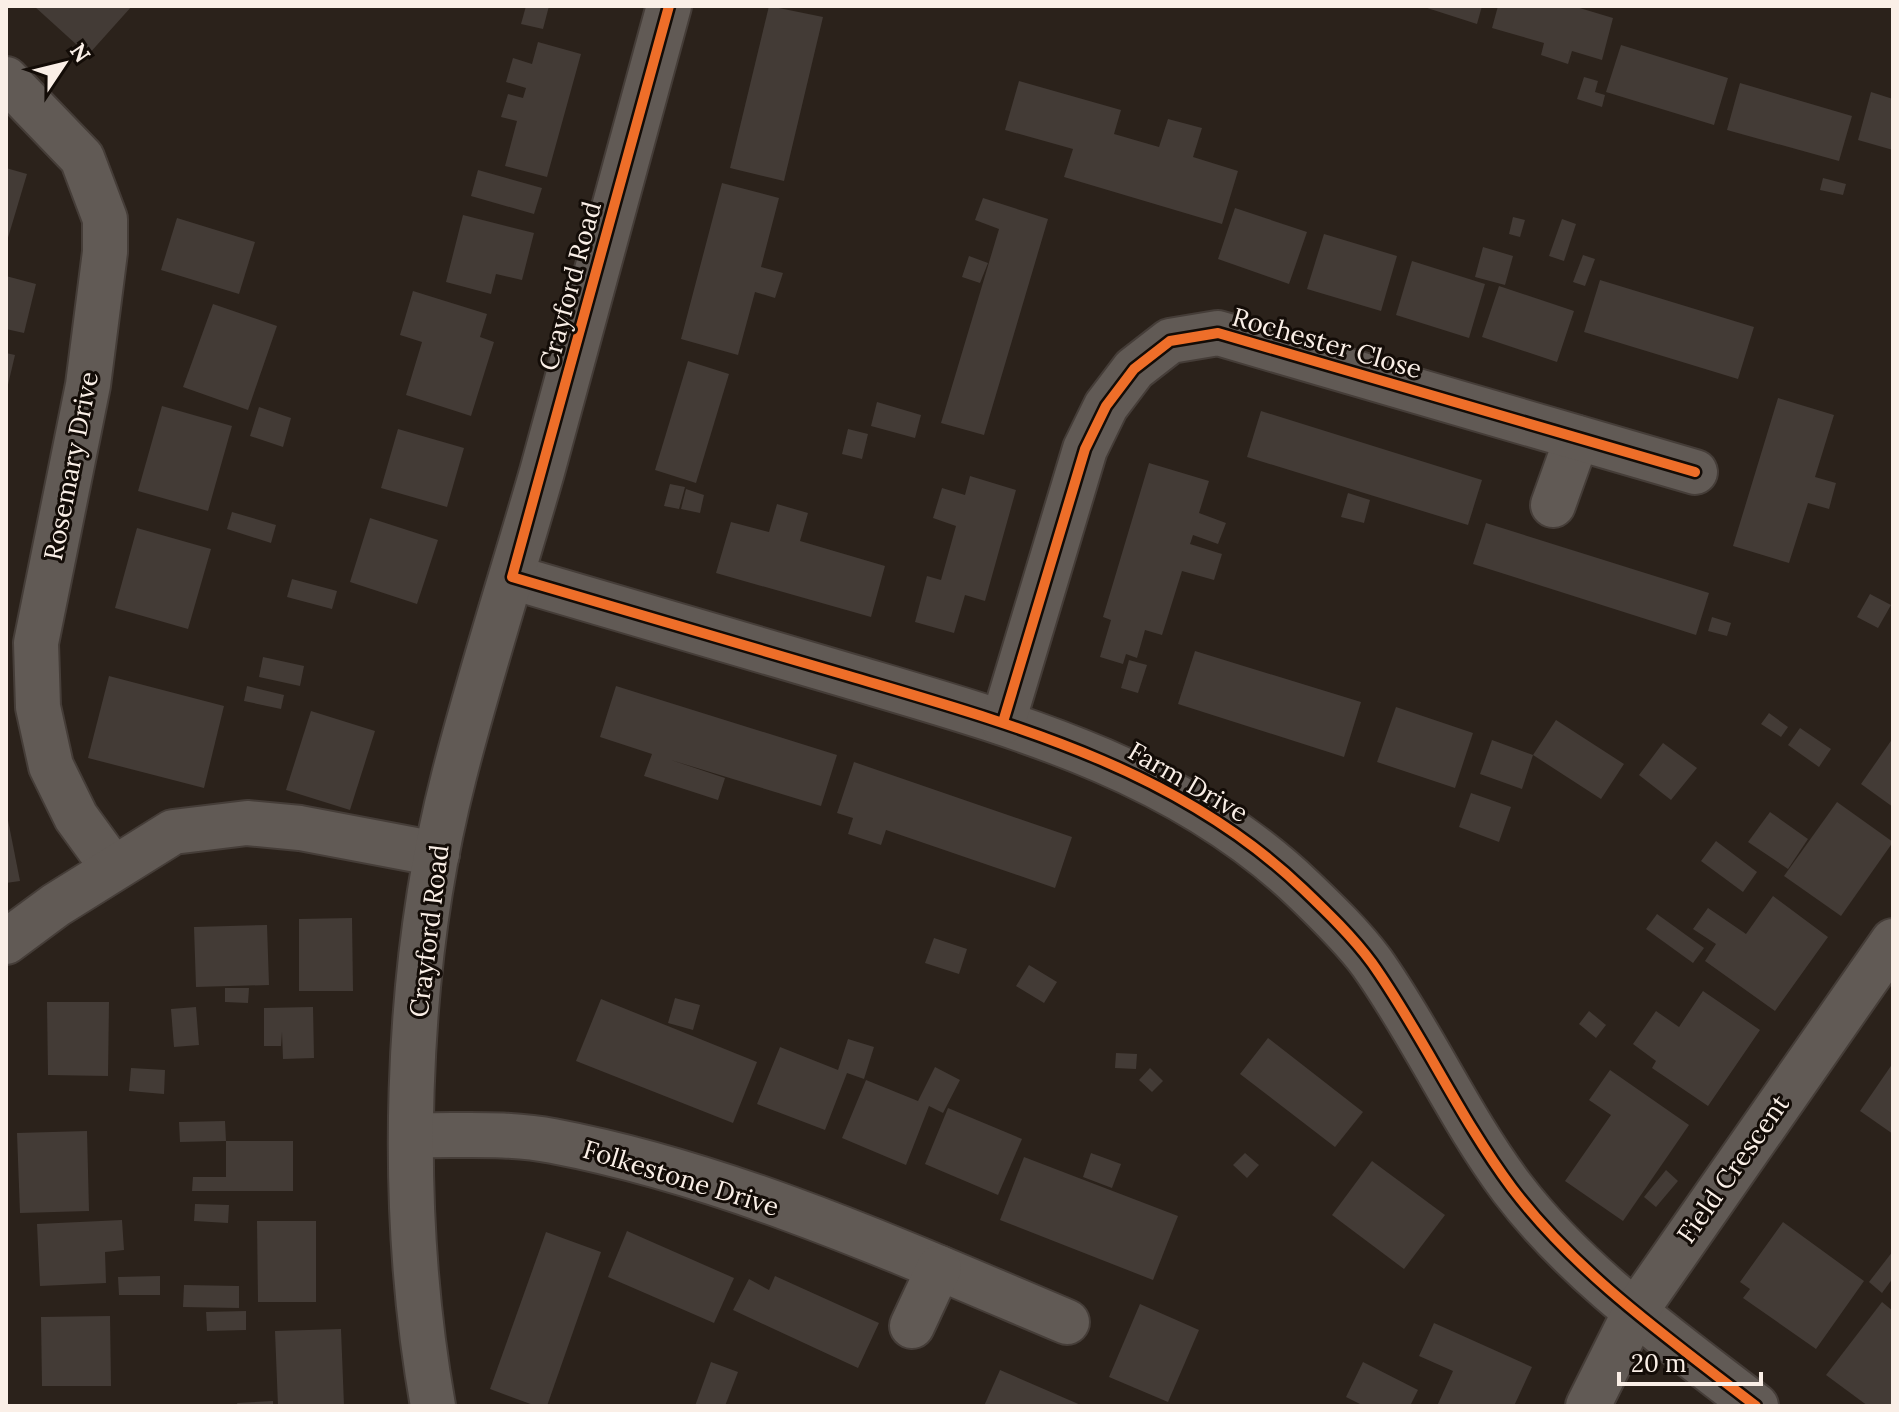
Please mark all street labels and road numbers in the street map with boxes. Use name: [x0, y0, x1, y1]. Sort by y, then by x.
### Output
street label: Crayford Road: [531, 198, 608, 374]
street label: Rochester Close: [1229, 300, 1426, 385]
street label: Rosemary Drive: [36, 369, 105, 563]
street label: Farm Drive: [1122, 734, 1254, 829]
street label: Crayford Road: [402, 843, 455, 1019]
street label: Field Crescent: [1669, 1088, 1796, 1249]
street label: Folkestone Drive: [579, 1132, 783, 1223]

